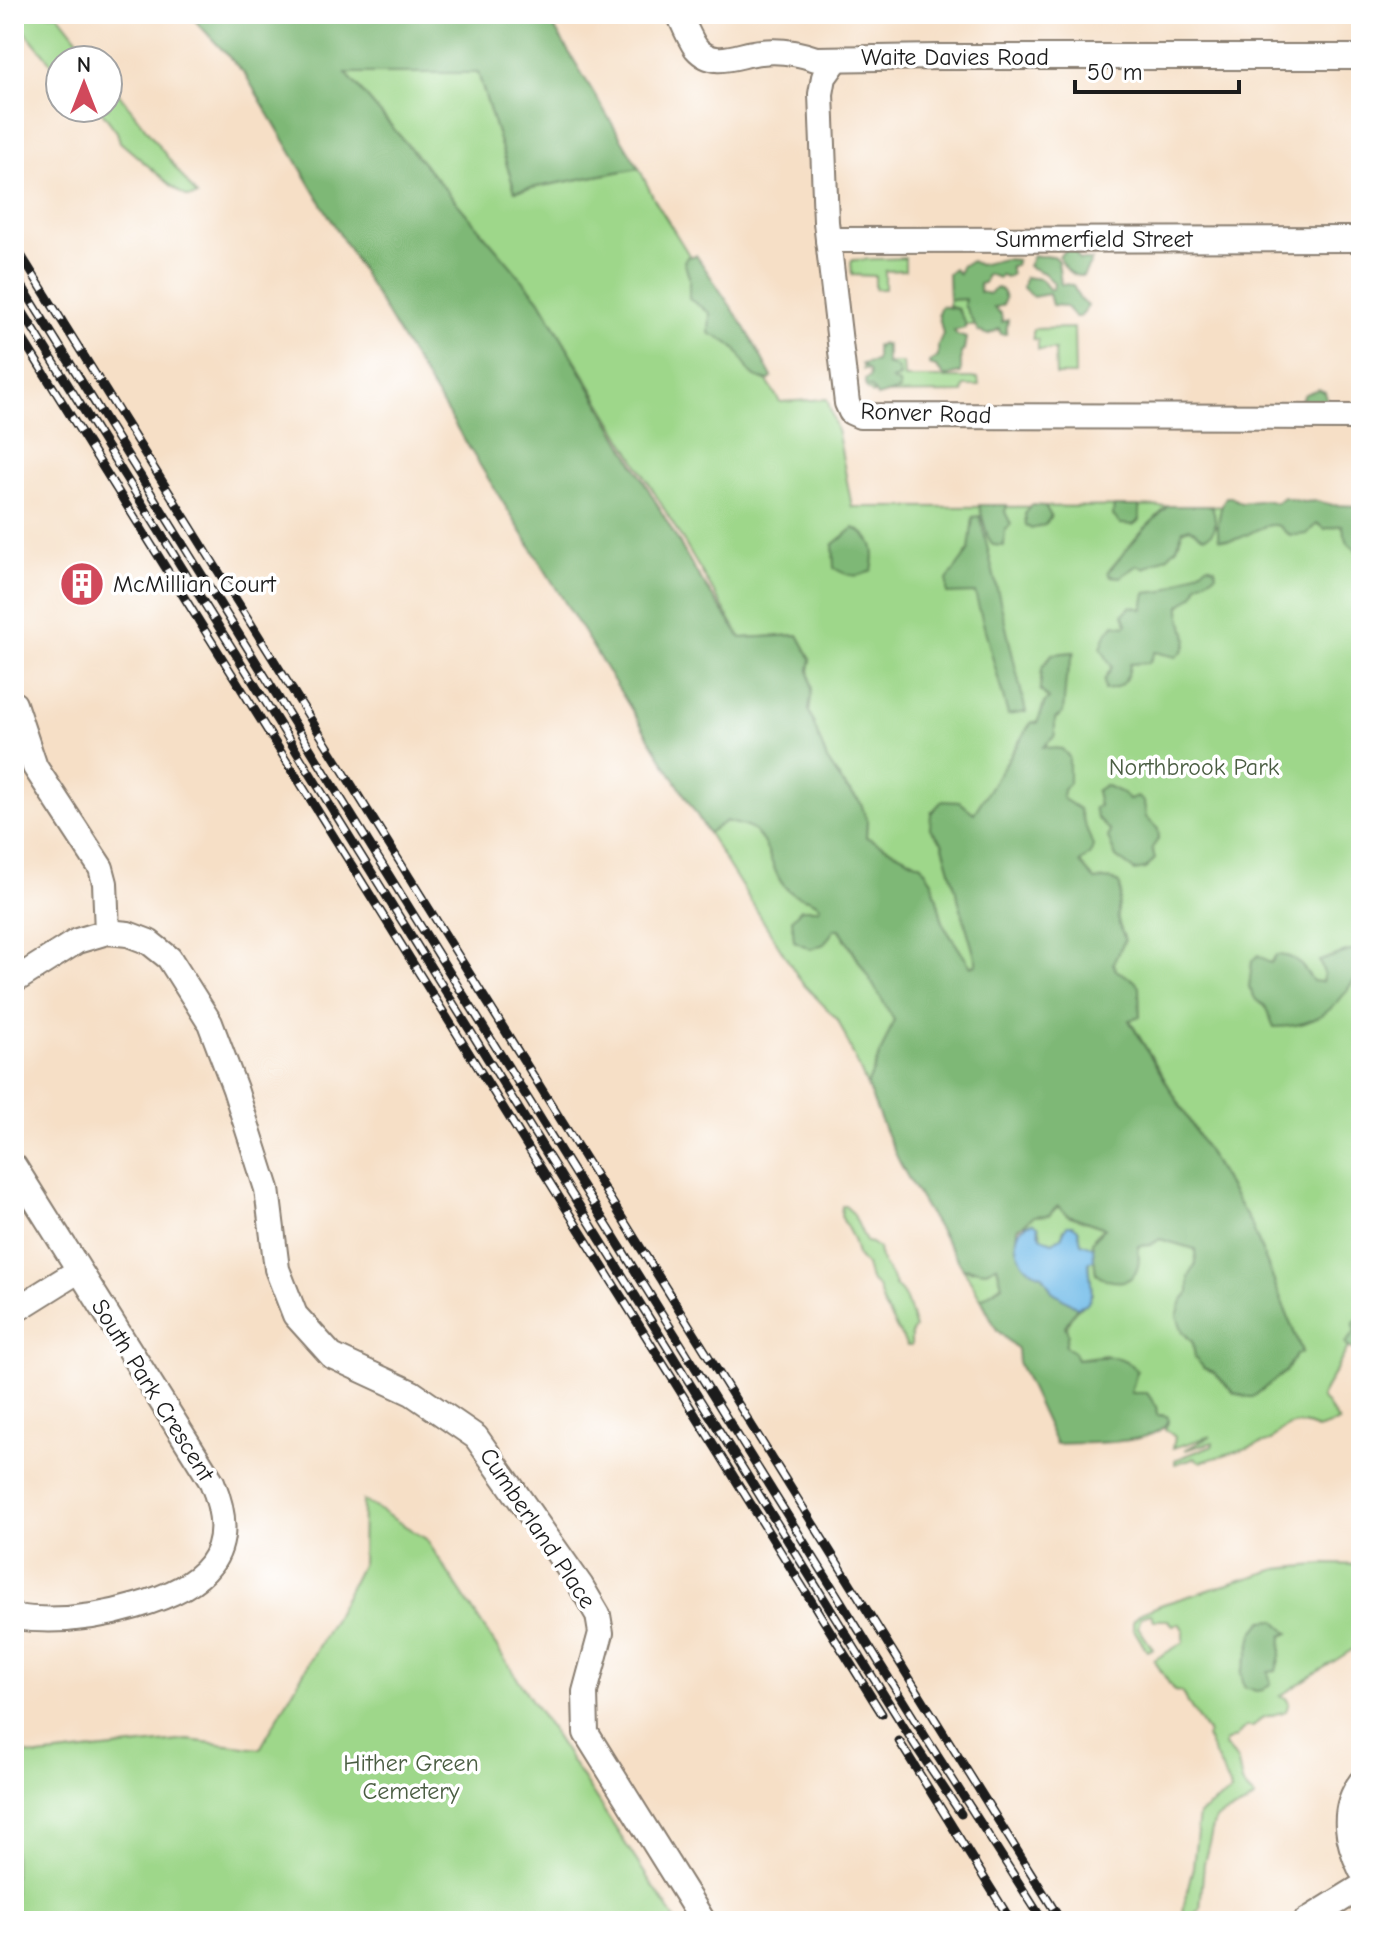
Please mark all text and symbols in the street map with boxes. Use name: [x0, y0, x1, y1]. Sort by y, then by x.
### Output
street label: Waite Davies Road: [861, 43, 1049, 71]
north arrow: [44, 44, 124, 124]
scale bar: [1075, 44, 1239, 94]
text: N: [77, 52, 91, 78]
text: 50 m: [1087, 58, 1143, 86]
street label: Summerfield Street: [995, 225, 1194, 253]
street label: Ronver Road: [860, 397, 992, 429]
building icon: McMillian Court: [58, 560, 106, 608]
place label: McMillian Court: [113, 570, 277, 598]
park label: Northbrook Park: [1109, 753, 1280, 781]
street label: South Park Crescent: [86, 1294, 221, 1487]
street label: Cumberland Place: [474, 1442, 602, 1614]
park label: Hither Green Cemetery: [343, 1749, 479, 1805]

